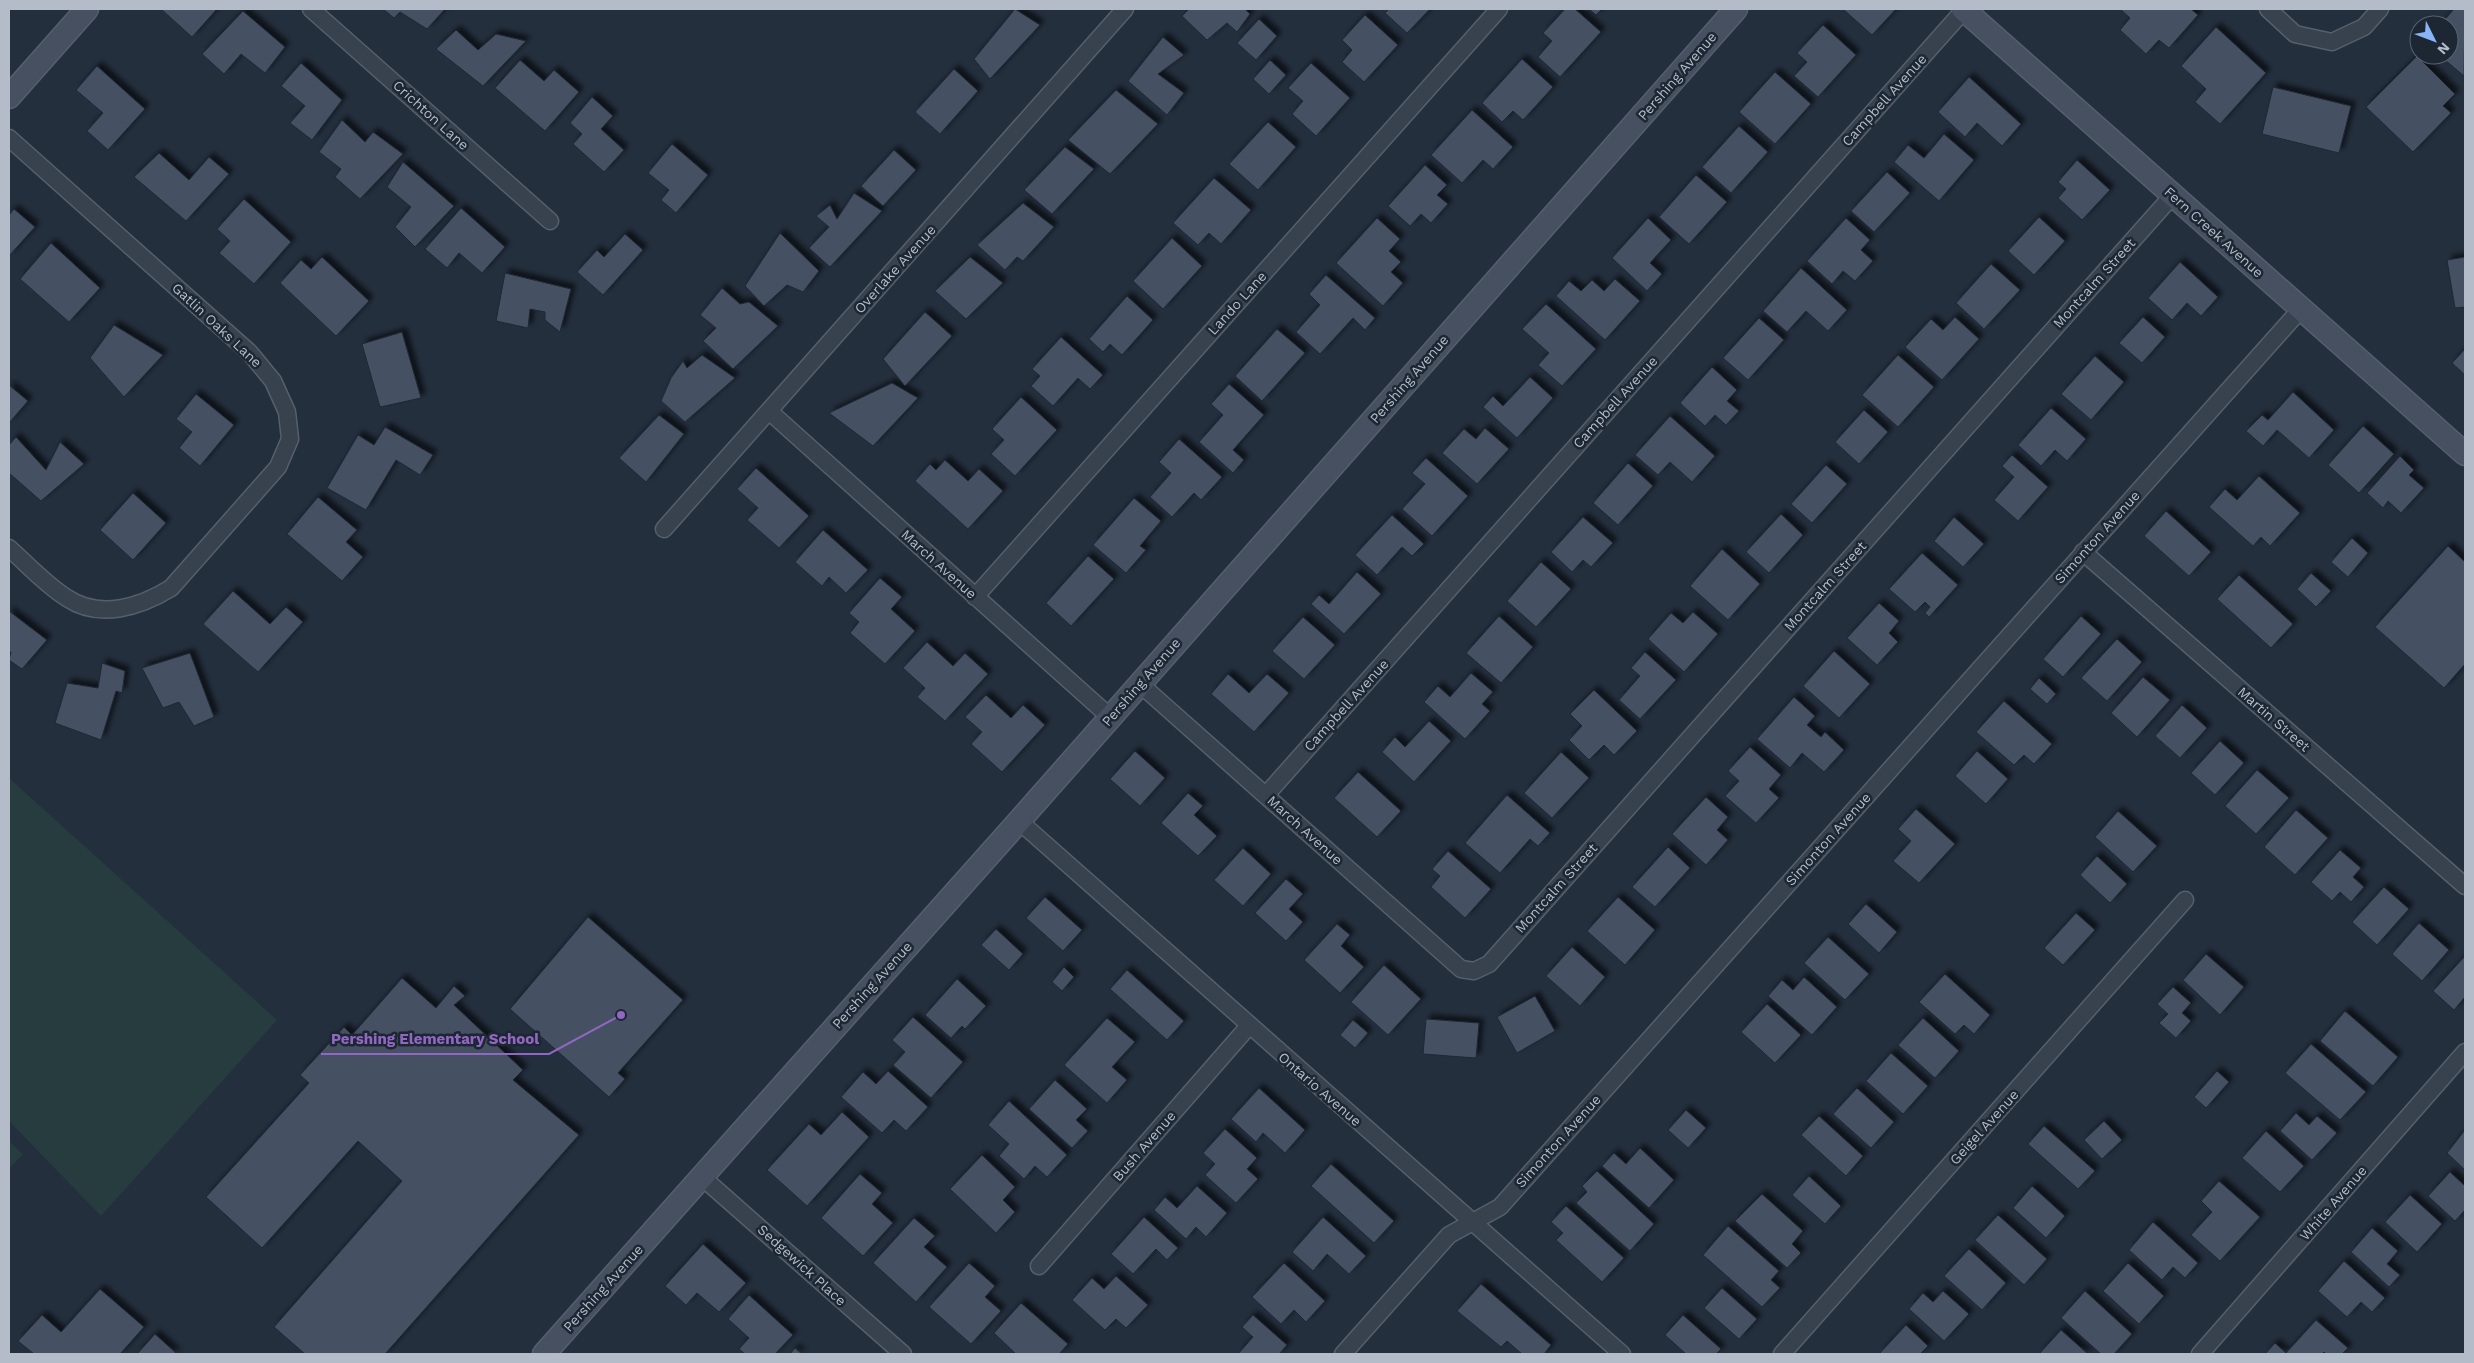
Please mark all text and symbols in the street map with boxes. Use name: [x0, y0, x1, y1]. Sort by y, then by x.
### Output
north arrow: [2409, 15, 2459, 65]
street label: Pershing Avenue: [1634, 29, 1720, 123]
text: N: [2434, 39, 2453, 58]
street label: Campbell Avenue: [1838, 51, 1930, 149]
street label: Crichton Lane: [390, 77, 472, 153]
street label: Fern Creek Avenue: [2161, 183, 2267, 281]
street label: Overlake Avenue: [851, 222, 939, 316]
street label: Montcalm Street: [2050, 235, 2139, 331]
street label: Lando Lane: [1204, 268, 1270, 338]
street label: Gatlin Oaks Lane: [169, 279, 265, 371]
street label: Pershing Avenue: [1366, 332, 1452, 426]
street label: Campbell Avenue: [1569, 353, 1661, 451]
street label: Simonton Avenue: [2051, 487, 2143, 587]
street label: March Avenue: [898, 526, 980, 602]
street label: Montcalm Street: [1781, 538, 1870, 634]
street label: Pershing Avenue: [1098, 635, 1184, 729]
street label: Campbell Avenue: [1300, 656, 1392, 754]
street label: Martin Street: [2235, 683, 2313, 755]
street label: Simonton Avenue: [1782, 789, 1874, 889]
street label: March Avenue: [1264, 792, 1346, 868]
street label: Montcalm Street: [1512, 840, 1601, 936]
street label: Pershing Avenue: [829, 938, 915, 1032]
callout: Pershing Elementary School: [321, 1024, 549, 1054]
text: Pershing Elementary School: [331, 1030, 539, 1048]
street label: Ontario Avenue: [1275, 1049, 1365, 1129]
street label: Geigel Avenue: [1946, 1086, 2022, 1168]
street label: Simonton Avenue: [1512, 1091, 1604, 1191]
street label: Bush Avenue: [1109, 1108, 1179, 1184]
street label: White Avenue: [2296, 1162, 2370, 1244]
street label: Sedgewick Place: [754, 1221, 850, 1309]
street label: Pershing Avenue: [560, 1241, 646, 1335]

